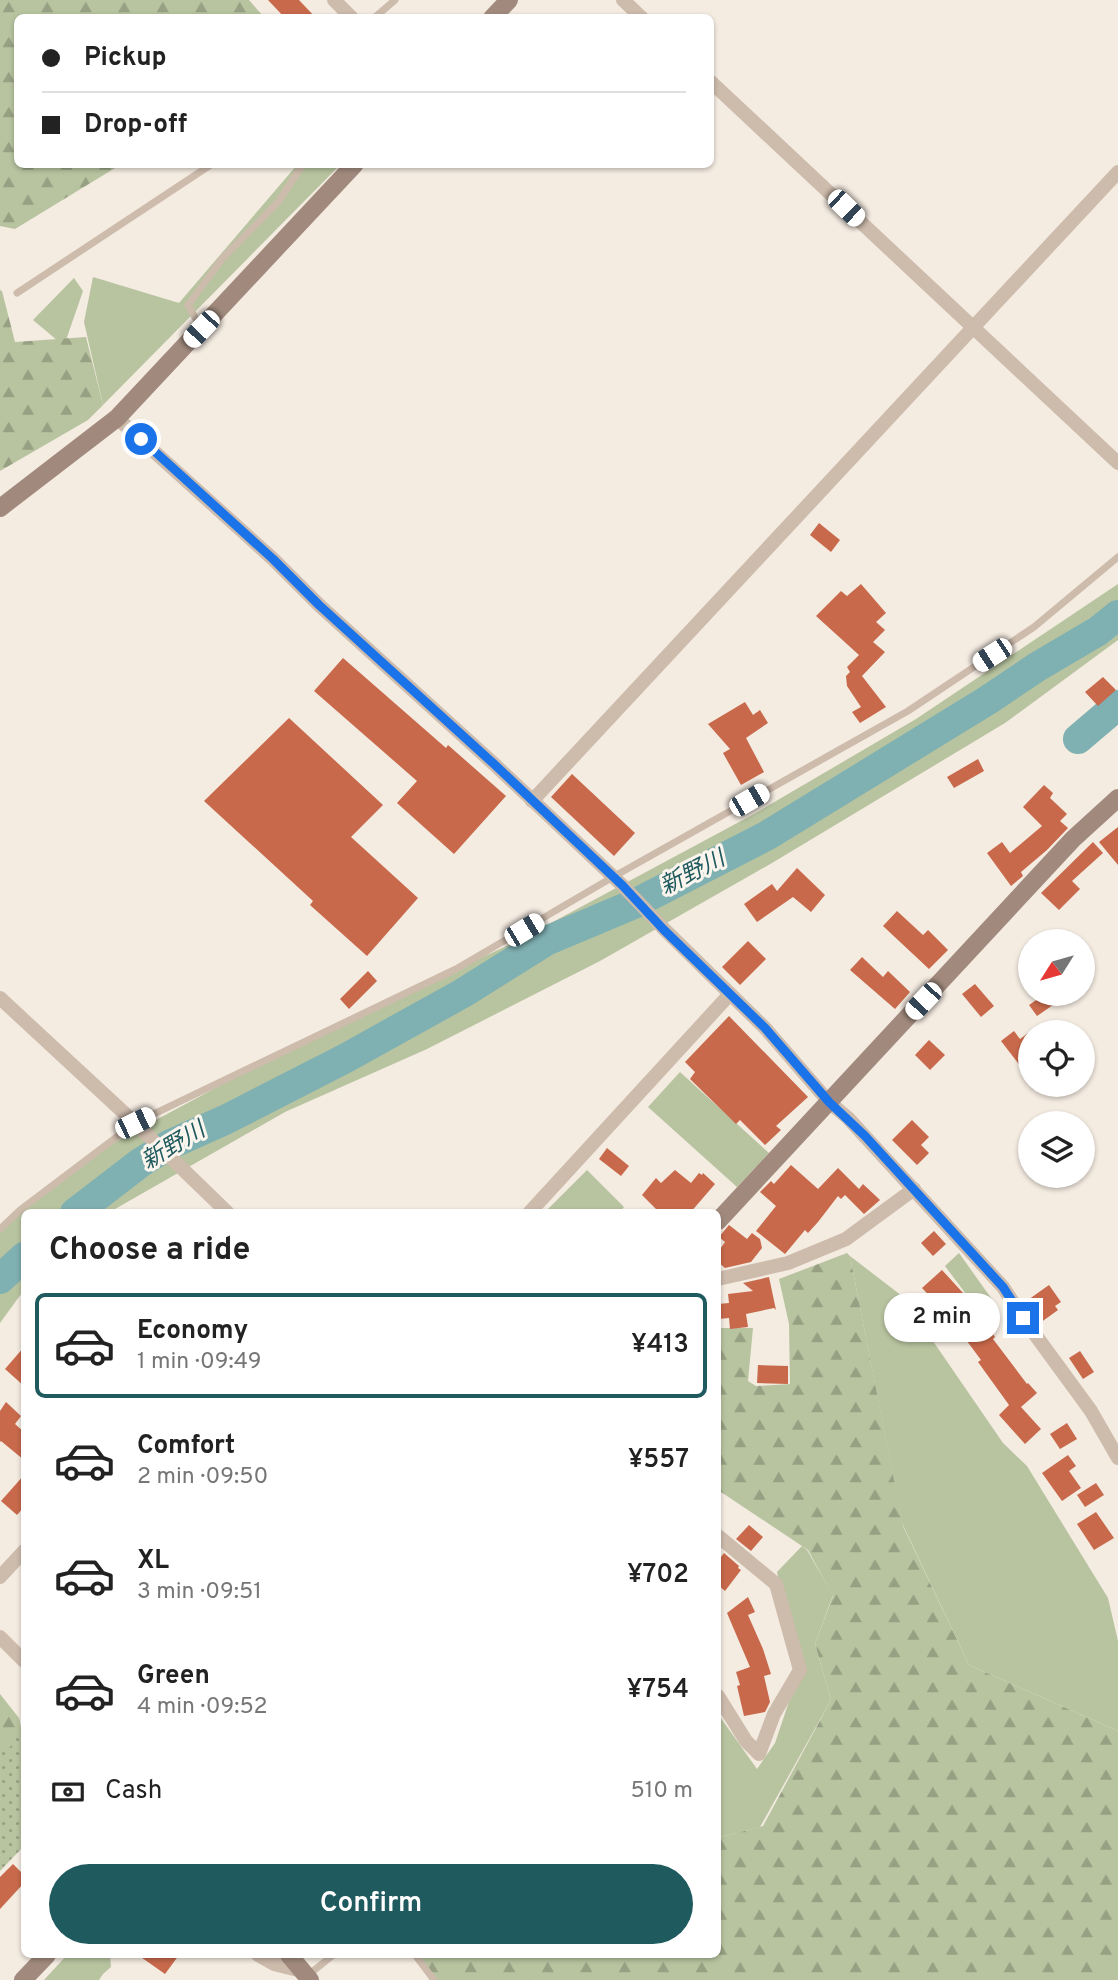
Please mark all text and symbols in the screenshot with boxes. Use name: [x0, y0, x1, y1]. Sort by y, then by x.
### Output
text: Pickup: [84, 42, 167, 75]
text: Drop-off: [84, 109, 187, 142]
car: [824, 186, 869, 230]
car: [179, 306, 224, 352]
route start: [125, 423, 157, 455]
car: [969, 635, 1016, 675]
car: [726, 780, 773, 820]
water label: 新野川: [656, 844, 733, 903]
car: [501, 910, 548, 950]
north arrow: [1018, 929, 1096, 1006]
map controls: [1018, 929, 1095, 1188]
car: [901, 978, 946, 1024]
button: locate: [1018, 1020, 1095, 1097]
car: [112, 1104, 159, 1142]
button: layers: [1018, 1111, 1095, 1188]
water label: 新野川: [137, 1115, 214, 1177]
text: Choose a ride: [49, 1231, 250, 1271]
callout: 2 min: [883, 1294, 998, 1342]
route end: [1007, 1302, 1039, 1334]
text: 2 min: [912, 1303, 972, 1332]
icon: car: [53, 1314, 116, 1377]
text: Economy: [137, 1315, 248, 1348]
text: ¥413: [631, 1329, 689, 1362]
text: 1 min · 09:49: [137, 1348, 261, 1377]
icon: car: [53, 1429, 116, 1492]
text: Comfort: [137, 1430, 235, 1463]
text: ¥557: [628, 1444, 689, 1477]
text: 2 min · 09:50: [137, 1463, 268, 1492]
icon: car: [53, 1544, 116, 1607]
text: XL: [137, 1545, 169, 1578]
text: ¥702: [627, 1559, 689, 1592]
text: 3 min · 09:51: [137, 1578, 262, 1607]
icon: car: [53, 1659, 116, 1722]
text: Green: [137, 1660, 210, 1693]
text: ¥754: [627, 1674, 689, 1707]
text: 4 min · 09:52: [137, 1693, 268, 1722]
icon: cash: [49, 1773, 87, 1811]
text: Cash: [105, 1775, 162, 1808]
text: 510 m: [630, 1777, 693, 1806]
button: Confirm: [49, 1864, 693, 1944]

